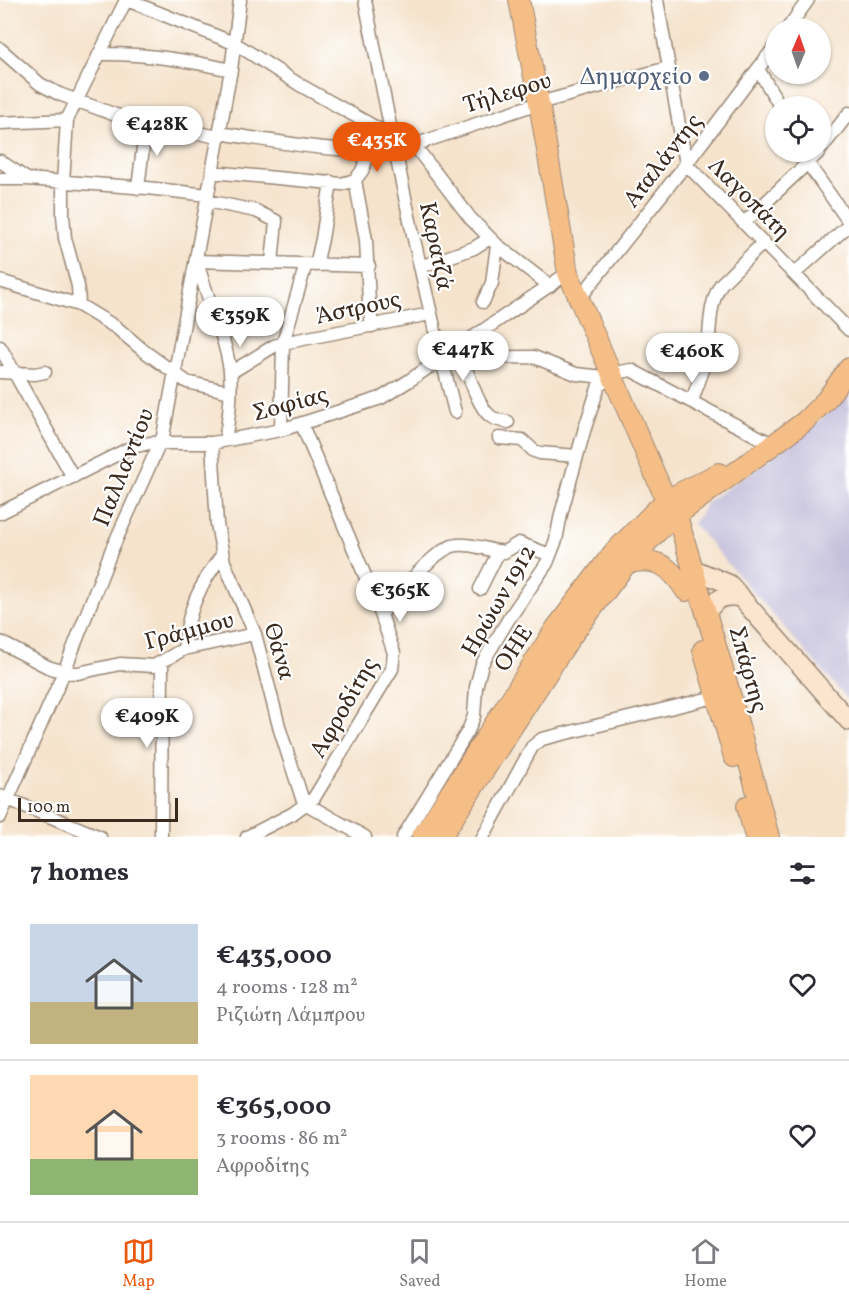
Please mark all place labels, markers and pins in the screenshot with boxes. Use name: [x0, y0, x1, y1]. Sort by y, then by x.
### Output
place label: Δημαρχείο: [580, 61, 692, 95]
marker: Δημαρχείο: [697, 69, 711, 83]
pin: €428K: [115, 106, 199, 157]
pin: €435K: [335, 122, 419, 173]
pin: €359K: [198, 297, 282, 348]
pin: €447K: [421, 331, 505, 382]
pin: €460K: [650, 333, 734, 384]
pin: €365K: [358, 572, 442, 623]
pin: €409K: [105, 698, 189, 749]

